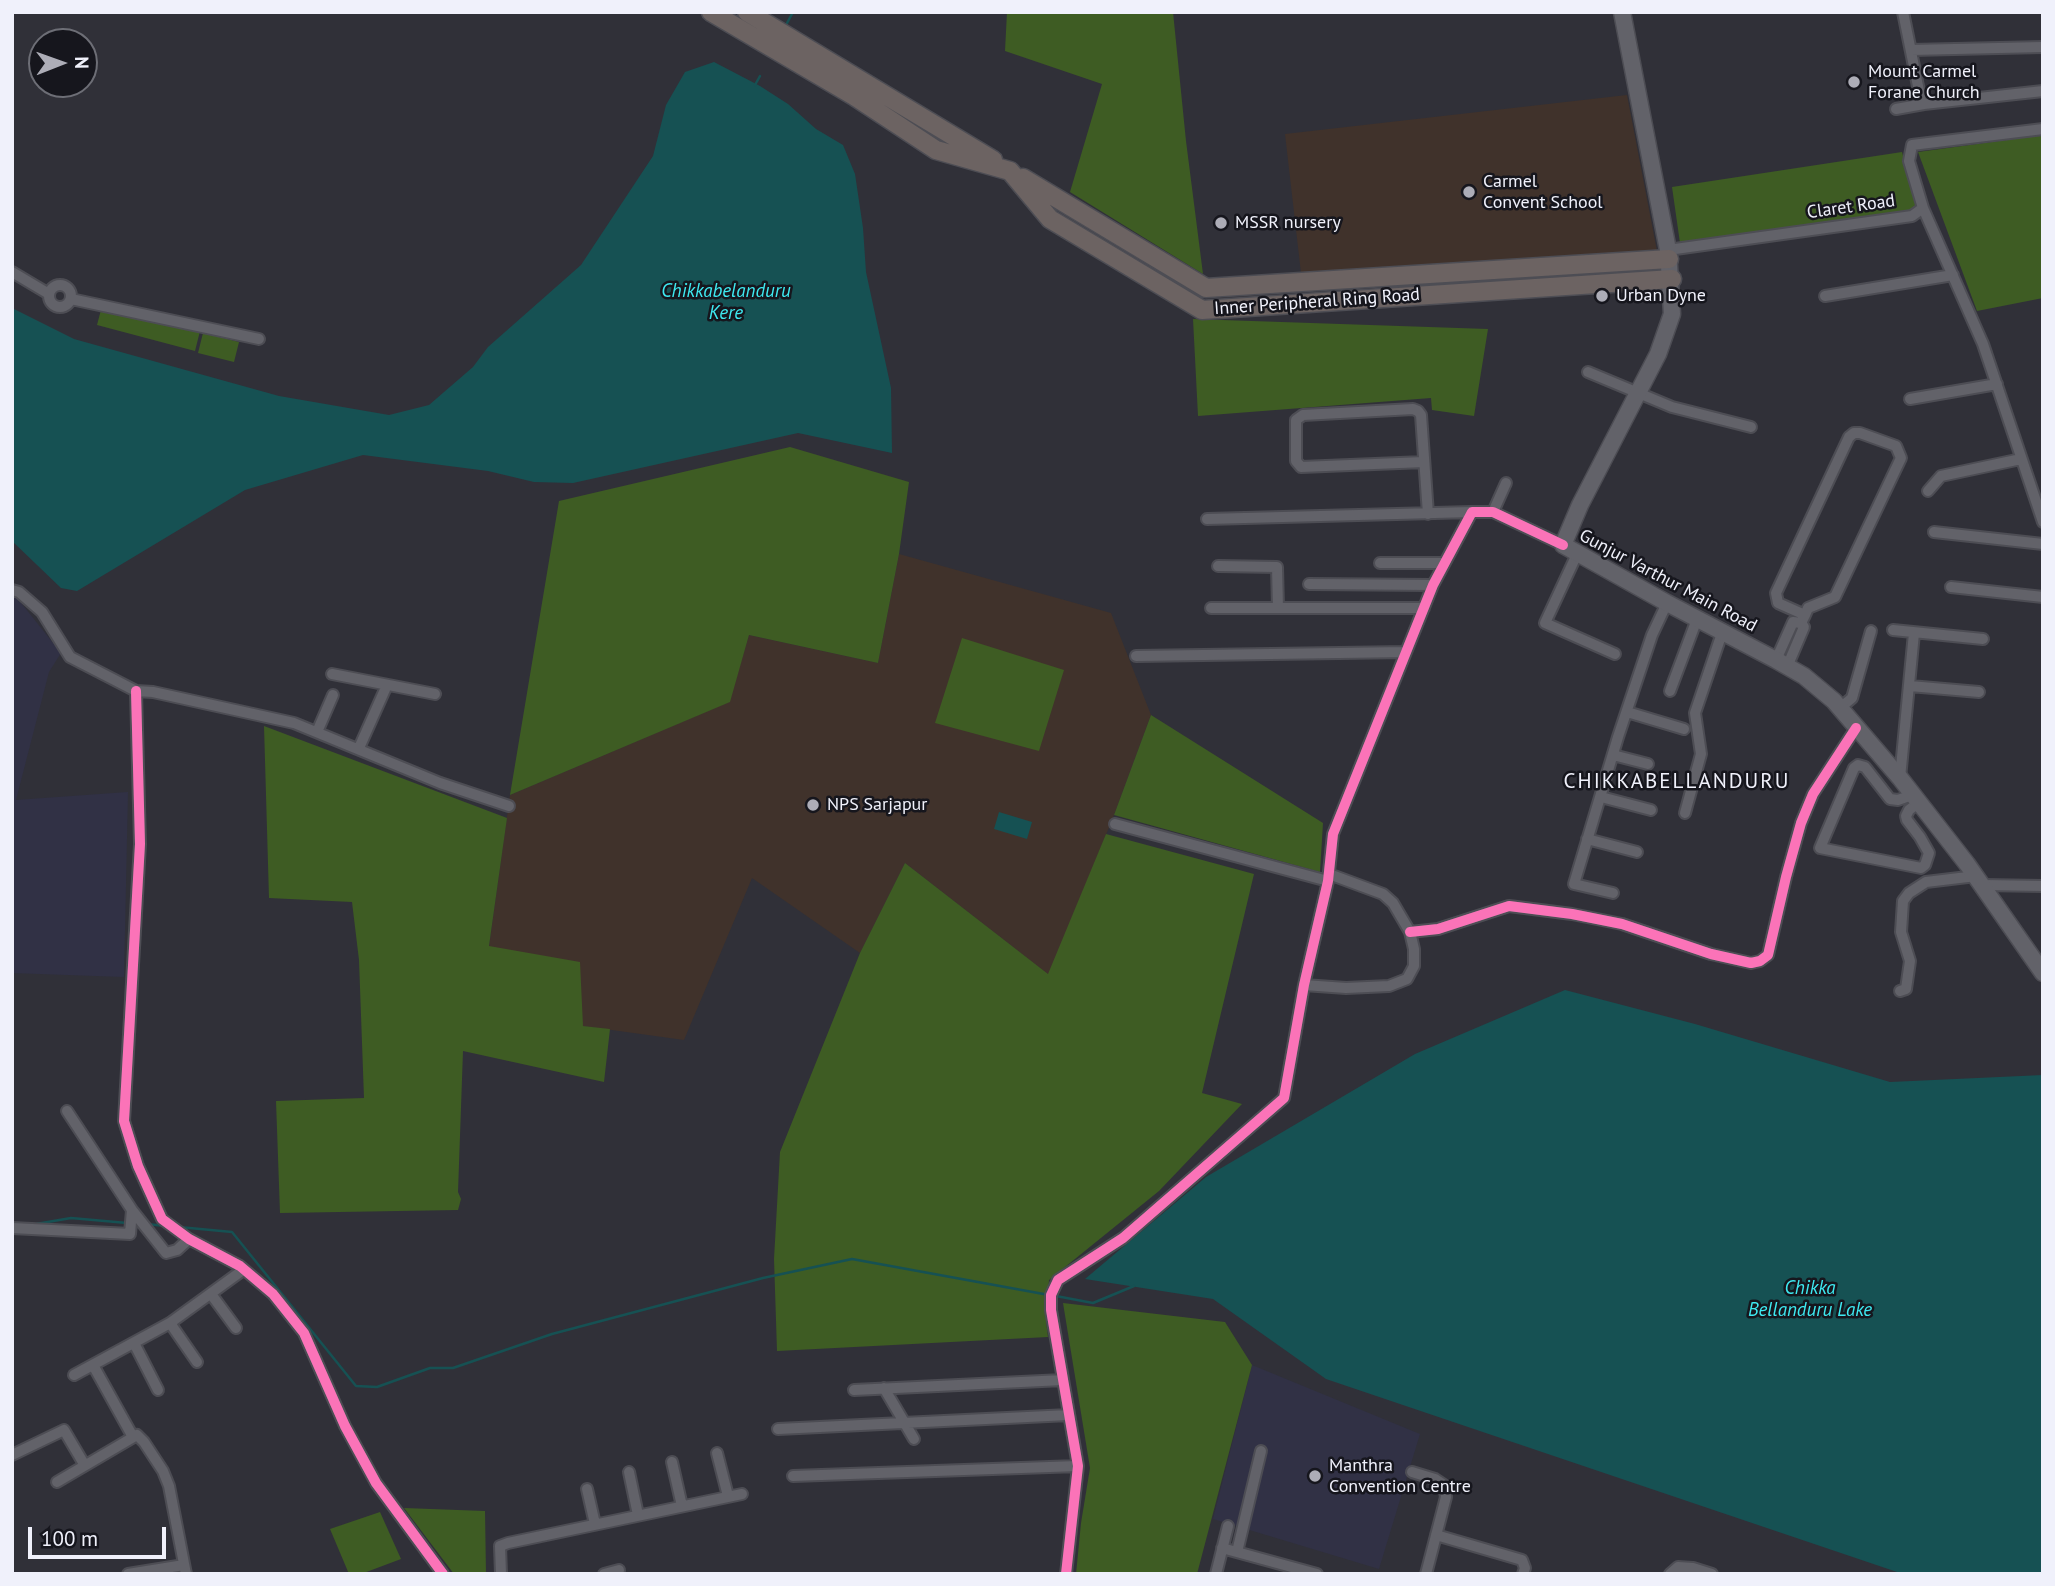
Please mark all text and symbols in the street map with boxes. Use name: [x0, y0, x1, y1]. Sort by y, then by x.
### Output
north arrow: [28, 28, 98, 98]
text: N: [70, 56, 94, 69]
place label: Mount Carmel Forane Church: [1868, 61, 1980, 104]
marker: Mount Carmel Forane Church: [1846, 74, 1862, 90]
place label: Carmel Convent School: [1483, 171, 1603, 214]
marker: Carmel Convent School: [1461, 184, 1477, 200]
street label: Claret Road: [1806, 190, 1896, 224]
place label: MSSR nursery: [1235, 212, 1341, 234]
marker: MSSR nursery: [1213, 215, 1229, 231]
water label: Chikkabelanduru Kere: [661, 281, 791, 325]
street label: Inner Peripheral Ring Road: [1213, 284, 1421, 320]
place label: Urban Dyne: [1616, 285, 1706, 307]
marker: Urban Dyne: [1594, 288, 1610, 304]
street label: Gunjur Varthur Main Road: [1575, 525, 1761, 637]
district label: CHIKKABELLANDURU: [1566, 769, 1788, 795]
place label: NPS Sarjapur: [827, 794, 927, 816]
marker: NPS Sarjapur: [805, 797, 821, 813]
water label: Chikka Bellanduru Lake: [1748, 1278, 1872, 1322]
place label: Manthra Convention Centre: [1329, 1455, 1471, 1498]
marker: Manthra Convention Centre: [1307, 1468, 1323, 1484]
scale bar: [32, 1512, 170, 1556]
text: 100 m: [41, 1525, 98, 1552]

